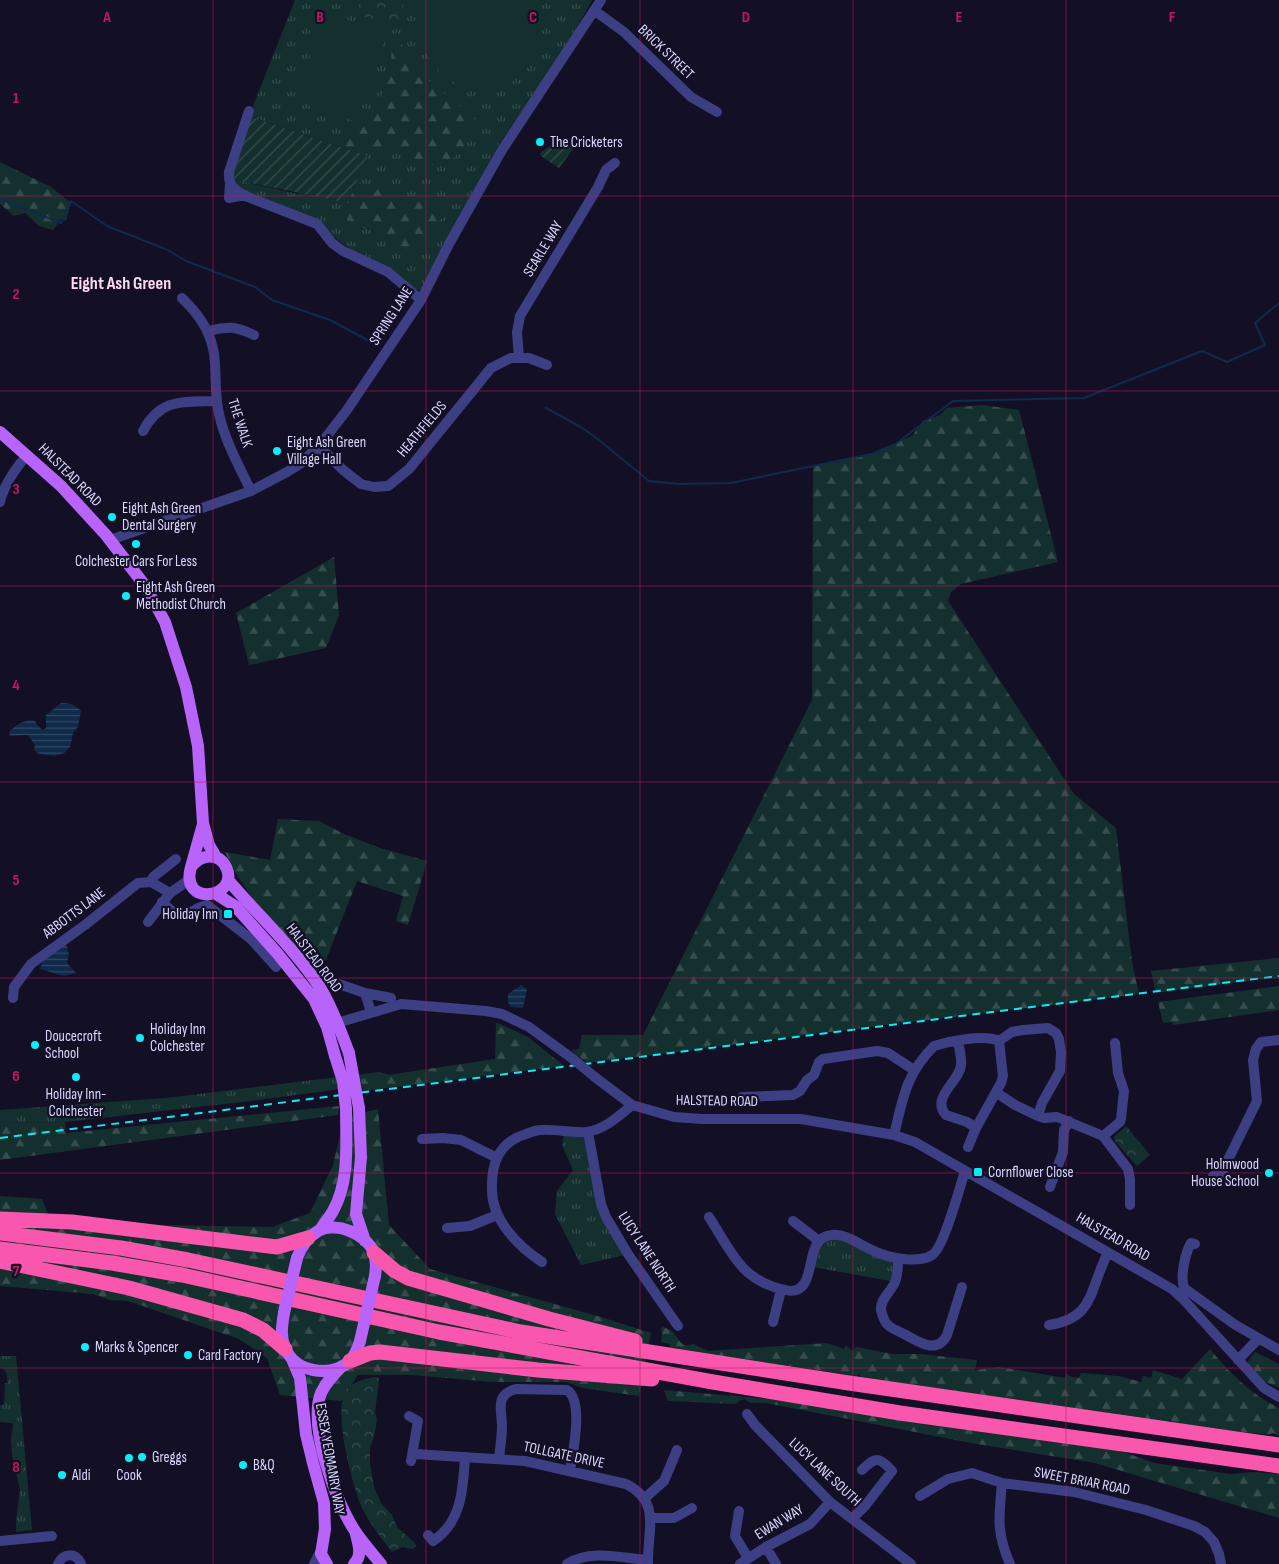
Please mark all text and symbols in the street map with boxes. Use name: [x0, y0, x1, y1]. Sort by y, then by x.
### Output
text: A: [102, 8, 111, 27]
text: B: [316, 8, 324, 27]
text: C: [529, 8, 537, 27]
text: D: [742, 8, 750, 27]
text: E: [956, 8, 963, 27]
text: F: [1169, 8, 1176, 27]
street label: BRICK STREET: [634, 21, 698, 83]
text: 1: [13, 89, 20, 108]
place label: The Cricketers: [550, 133, 623, 152]
marker: The Cricketers: [534, 136, 546, 148]
street label: SEARLE WAY: [519, 217, 567, 280]
district label: Eight Ash Green: [71, 273, 171, 294]
street label: SPRING LANE: [365, 283, 417, 349]
text: 2: [12, 285, 20, 304]
street label: THE WALK: [223, 396, 257, 450]
street label: HEATHFIELDS: [393, 397, 451, 461]
place label: Eight Ash Green Village Hall: [287, 433, 366, 469]
street label: HALSTEAD ROAD: [34, 439, 106, 511]
marker: Eight Ash Green Village Hall: [271, 445, 283, 457]
text: 3: [12, 480, 20, 499]
place label: Eight Ash Green Dental Surgery: [122, 499, 201, 535]
marker: Eight Ash Green Dental Surgery: [106, 511, 118, 523]
marker: Colchester Cars For Less: [130, 538, 142, 550]
place label: Colchester Cars For Less: [75, 552, 197, 571]
place label: Eight Ash Green Methodist Church: [136, 578, 226, 614]
marker: Eight Ash Green Methodist Church: [120, 590, 132, 602]
text: 4: [12, 676, 20, 695]
text: 5: [12, 871, 20, 890]
street label: ABBOTTS LANE: [38, 883, 109, 943]
place label: Holiday Inn: [162, 905, 218, 924]
marker: Holiday Inn: [222, 908, 234, 920]
street label: HALSTEAD ROAD: [282, 919, 346, 997]
place label: Holiday Inn Colchester: [150, 1020, 206, 1056]
place label: Doucecroft School: [45, 1027, 102, 1063]
marker: Holiday Inn Colchester: [134, 1032, 146, 1044]
marker: Doucecroft School: [29, 1039, 41, 1051]
text: 6: [12, 1067, 20, 1086]
marker: Holiday Inn- Colchester: [70, 1071, 82, 1083]
place label: Holiday Inn- Colchester: [45, 1085, 107, 1121]
street label: HALSTEAD ROAD: [676, 1091, 758, 1111]
place label: Holmwood House School: [1191, 1155, 1259, 1191]
place label: Cornflower Close: [988, 1163, 1074, 1182]
marker: Cornflower Close: [972, 1166, 984, 1178]
marker: Holmwood House School: [1263, 1167, 1275, 1179]
street label: LUCY LANE NORTH: [614, 1208, 680, 1296]
street label: HALSTEAD ROAD: [1073, 1208, 1153, 1266]
text: 7: [13, 1262, 20, 1281]
place label: Marks & Spencer: [95, 1338, 179, 1357]
marker: Marks & Spencer: [79, 1341, 91, 1353]
place label: Card Factory: [198, 1346, 262, 1365]
marker: Card Factory: [182, 1349, 194, 1361]
street label: ESSEX YEOMANRY WAY: [311, 1402, 349, 1517]
street label: LUCY LANE SOUTH: [785, 1434, 865, 1510]
street label: TOLLGATE DRIVE: [522, 1437, 606, 1473]
place label: Greggs: [152, 1448, 187, 1467]
marker: Greggs: [136, 1451, 148, 1463]
marker: Cook: [123, 1452, 135, 1464]
place label: B&Q: [253, 1456, 275, 1475]
text: 8: [12, 1458, 20, 1477]
marker: B&Q: [237, 1459, 249, 1471]
street label: SWEET BRIAR ROAD: [1032, 1462, 1132, 1500]
place label: Aldi: [71, 1466, 91, 1485]
place label: Cook: [116, 1466, 142, 1485]
marker: Aldi: [56, 1469, 68, 1481]
street label: EWAN WAY: [751, 1500, 807, 1544]

